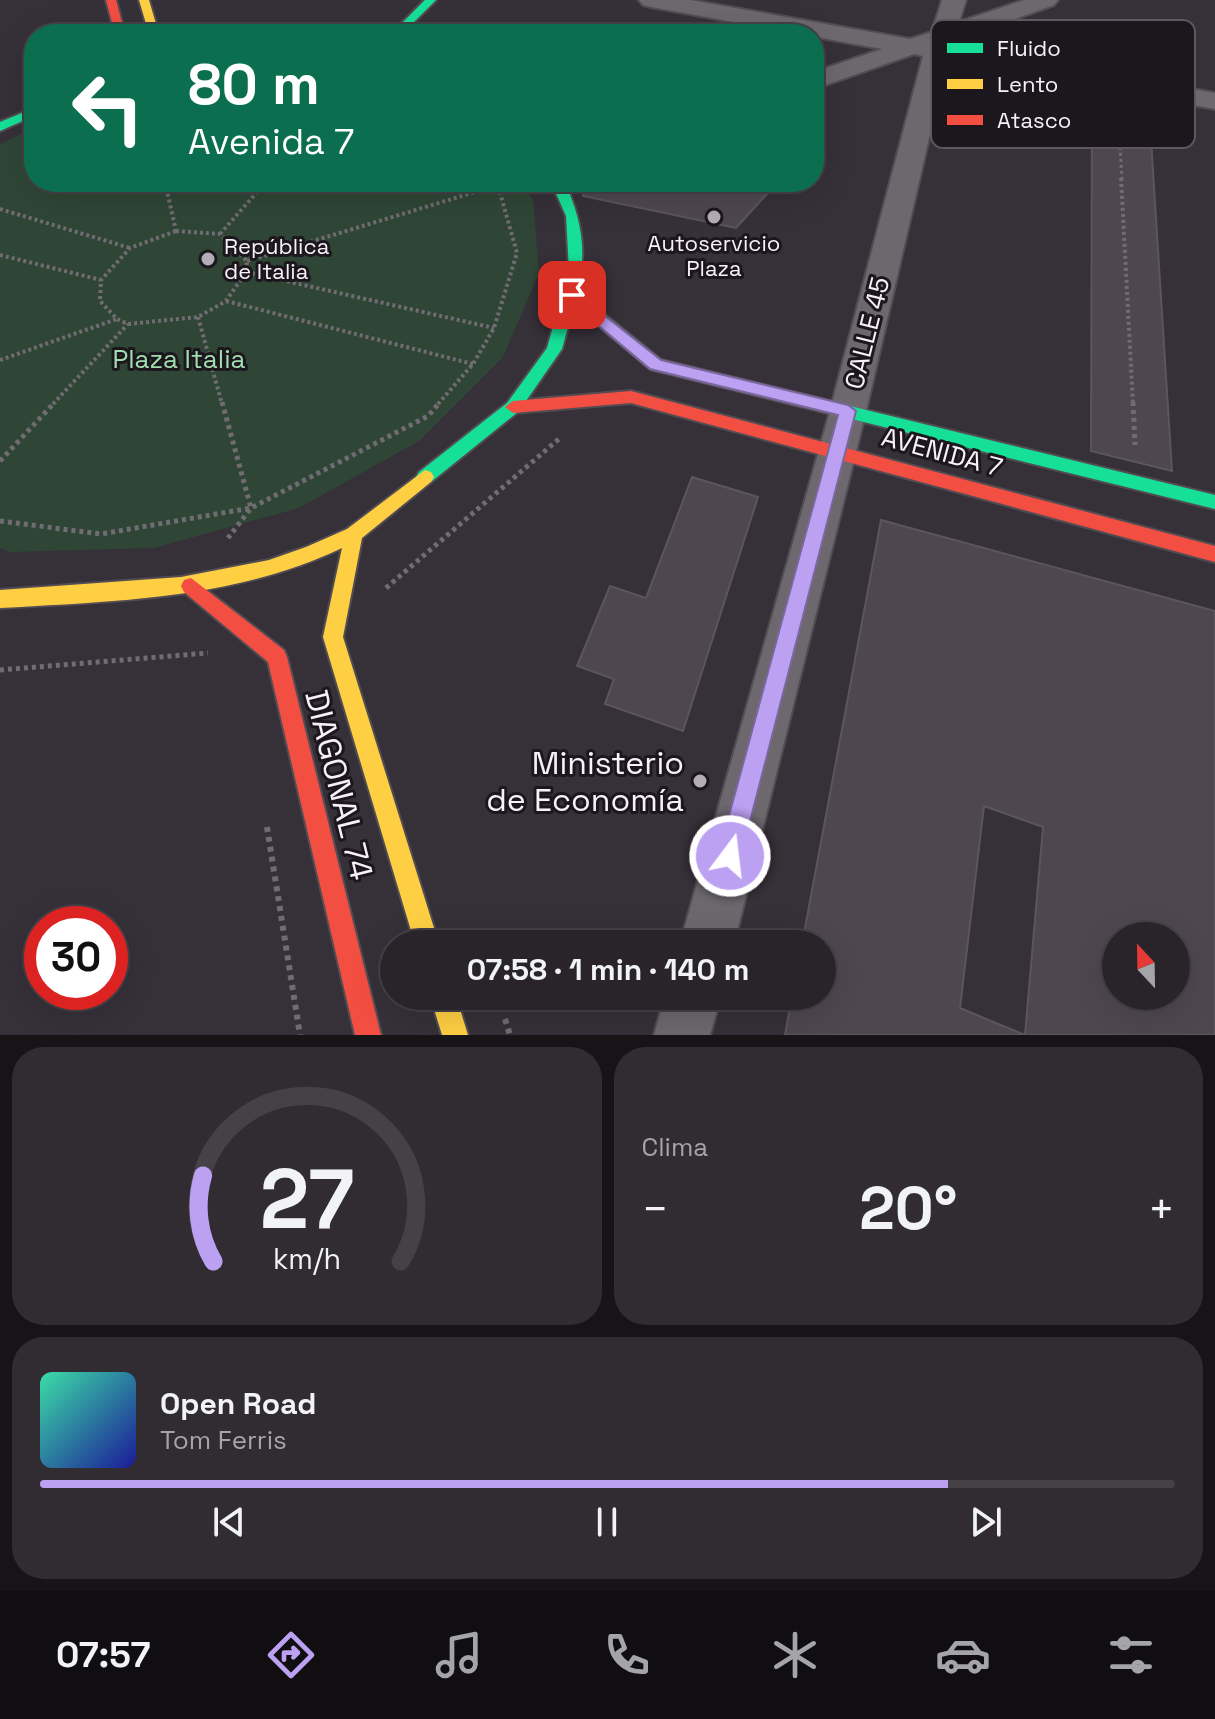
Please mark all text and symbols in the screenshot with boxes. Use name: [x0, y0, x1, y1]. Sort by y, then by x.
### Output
legend: [931, 20, 1195, 148]
text: Fluido: [997, 34, 1061, 62]
text: 80 m: [188, 49, 320, 120]
icon: left: [56, 56, 160, 160]
text: Lento: [997, 70, 1058, 98]
text: Atasco: [997, 106, 1071, 134]
text: Avenida 7: [188, 119, 354, 165]
marker: Autoservicio Plaza: [705, 208, 723, 226]
place label: Autoservicio Plaza: [648, 229, 780, 282]
place label: República de Italia: [224, 232, 330, 285]
marker: República de Italia: [199, 250, 217, 268]
pin: [538, 261, 606, 329]
icon: arrive: [550, 273, 594, 317]
street label: CALLE 45: [837, 273, 897, 393]
park label: Plaza Italia: [113, 342, 246, 376]
street label: AVENIDA 7: [878, 420, 1006, 484]
street label: DIAGONAL 74: [296, 686, 382, 884]
place label: Ministerio de Economía: [486, 743, 684, 820]
marker: Ministerio de Economía: [691, 772, 709, 790]
position arrow: [688, 814, 772, 898]
speed limit sign: 30: [24, 906, 128, 1010]
north arrow: [1102, 922, 1190, 1010]
map controls: [1102, 922, 1190, 1010]
text: 07:58 · 1 min · 140 m: [467, 950, 749, 989]
text: Clima: [642, 1130, 708, 1164]
text: 27: [259, 1146, 354, 1252]
text: 20°: [859, 1170, 957, 1247]
text: −: [642, 1181, 669, 1237]
text: +: [1148, 1181, 1175, 1237]
text: km/h: [273, 1241, 341, 1277]
text: Open Road: [160, 1384, 316, 1423]
text: Tom Ferris: [160, 1423, 287, 1457]
icon: previous: [207, 1500, 251, 1544]
icon: pause: [585, 1500, 629, 1544]
icon: next: [964, 1500, 1008, 1544]
icon: directions: [263, 1627, 319, 1683]
icon: music: [431, 1627, 487, 1683]
icon: phone: [599, 1627, 655, 1683]
icon: climate: [767, 1627, 823, 1683]
icon: car: [935, 1627, 991, 1683]
icon: filters: [1103, 1627, 1159, 1683]
text: 07:57: [56, 1632, 150, 1678]

